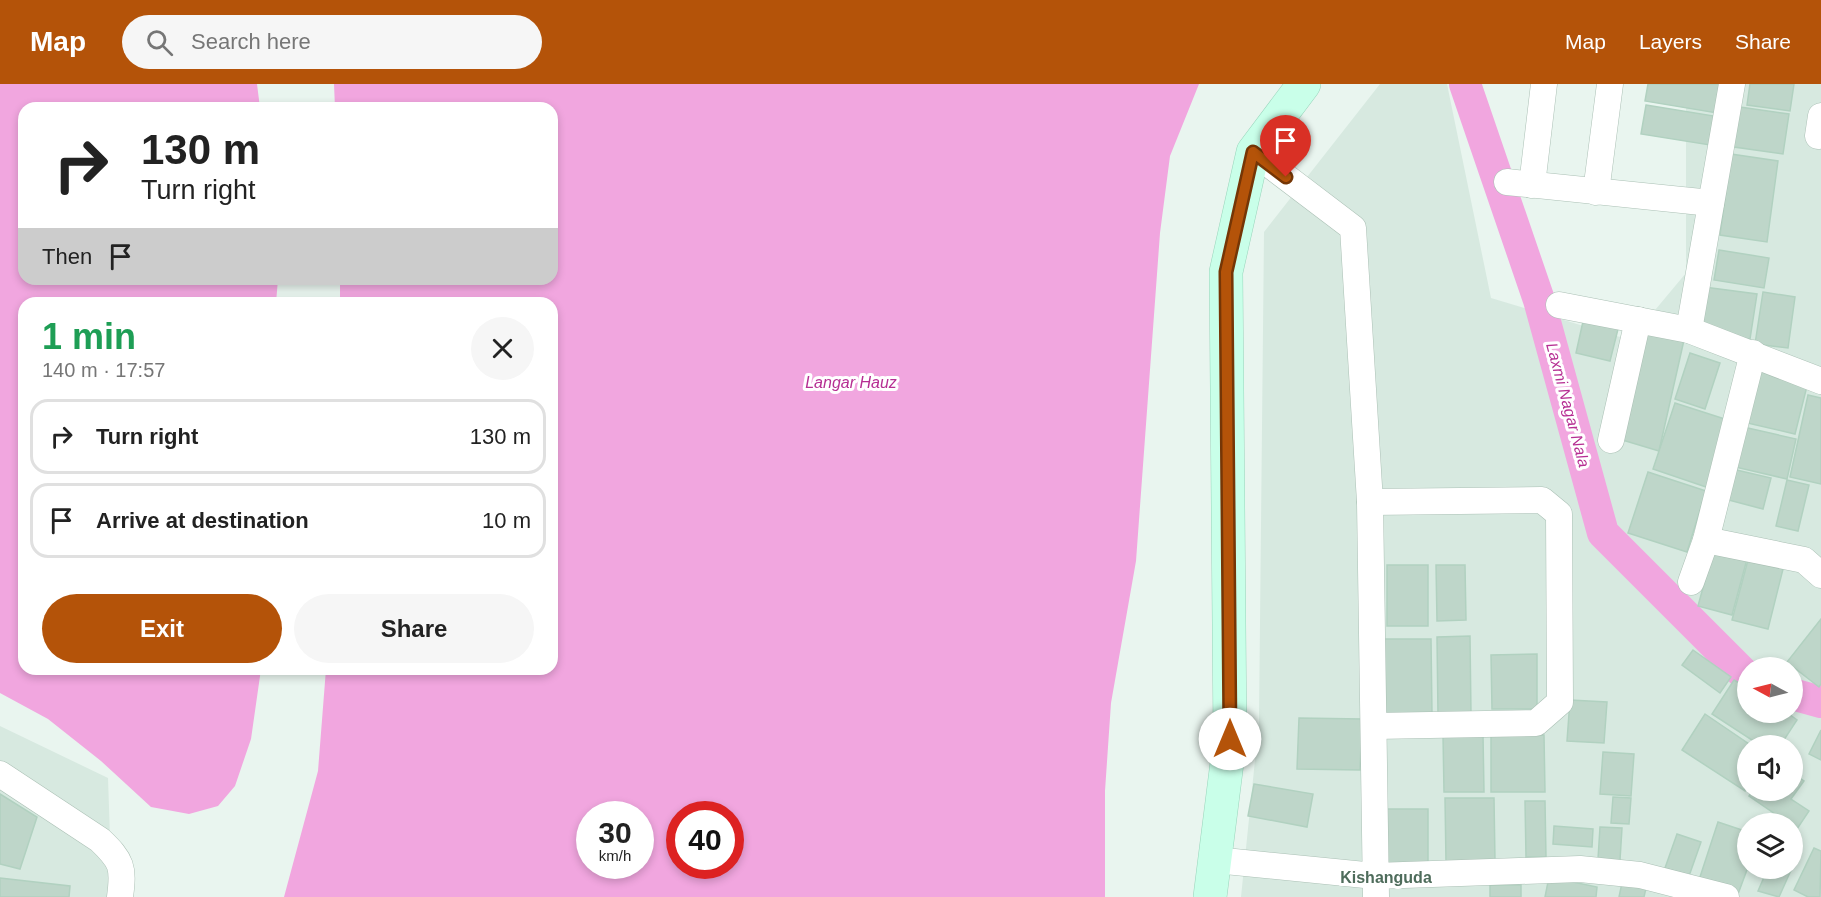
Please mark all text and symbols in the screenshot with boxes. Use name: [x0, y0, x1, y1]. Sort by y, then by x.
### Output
search box: [122, 15, 542, 69]
text: Map: [30, 26, 86, 57]
icon: search: [143, 26, 176, 59]
text: Search here: [191, 29, 311, 54]
text: Map: [1565, 30, 1606, 53]
text: Layers: [1639, 30, 1702, 53]
text: Share: [1735, 30, 1791, 53]
pin: [1260, 115, 1311, 177]
icon: arrive: [1269, 124, 1302, 157]
icon: right: [42, 126, 120, 204]
text: 130 m: [141, 126, 260, 173]
text: Turn right: [141, 175, 256, 205]
icon: arrive: [104, 240, 137, 273]
text: Then: [42, 244, 92, 269]
text: 1 min: [42, 316, 136, 357]
button: close: [471, 317, 534, 380]
water label: Laxmi Nagar Nala: [1543, 341, 1593, 469]
text: 140 m · 17:57: [42, 359, 165, 381]
water label: Langar Hauz: [805, 374, 897, 391]
icon: right: [45, 420, 78, 453]
text: Turn right: [96, 424, 198, 449]
text: 130 m: [470, 424, 531, 449]
icon: arrive: [45, 504, 78, 537]
text: Arrive at destination: [96, 508, 309, 533]
text: 10 m: [482, 508, 531, 533]
button: Exit: [42, 594, 282, 663]
button: Share: [294, 594, 534, 663]
north arrow: [1737, 657, 1803, 723]
map controls: [1737, 657, 1803, 879]
position arrow: [1198, 707, 1262, 771]
button: sound: [1737, 735, 1803, 801]
speed limit sign: 40: [666, 801, 744, 879]
button: layers: [1737, 813, 1803, 879]
text: 30: [598, 816, 632, 849]
text: km/h: [599, 847, 631, 864]
district label: Kishanguda: [1340, 869, 1432, 886]

